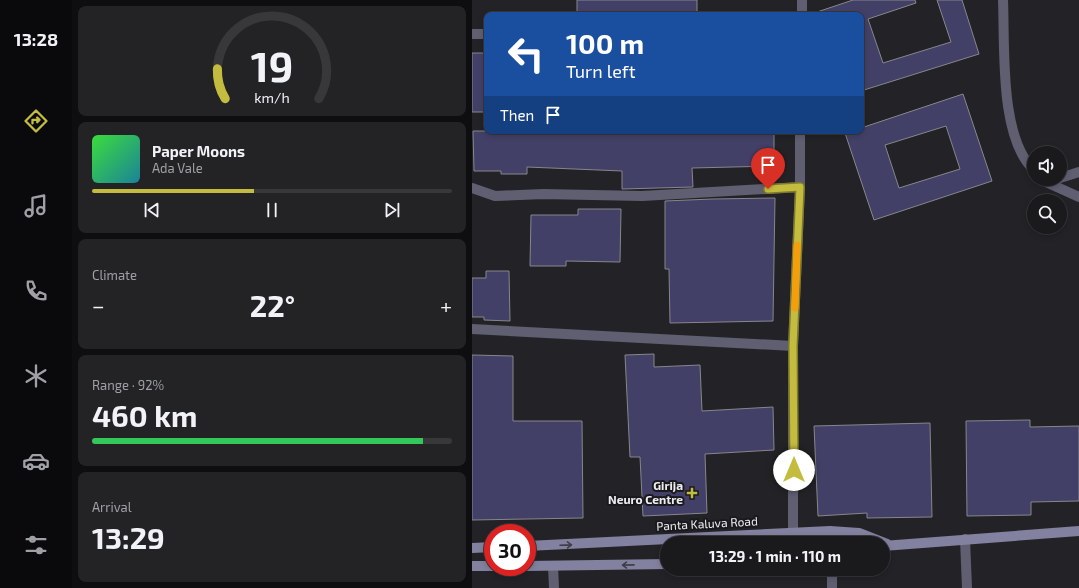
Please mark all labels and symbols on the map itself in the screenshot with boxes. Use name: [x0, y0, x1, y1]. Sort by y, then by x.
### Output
pin: [751, 148, 785, 189]
position arrow: [773, 449, 815, 491]
place label: Girija Neuro Centre: [608, 478, 683, 506]
marker: Girija Neuro Centre: [686, 487, 698, 499]
street label: Panta Kaluva Road: [656, 513, 758, 533]
speed limit sign: 30: [484, 524, 536, 576]
one-way arrow: [559, 541, 572, 549]
one-way arrow: [622, 561, 635, 569]

